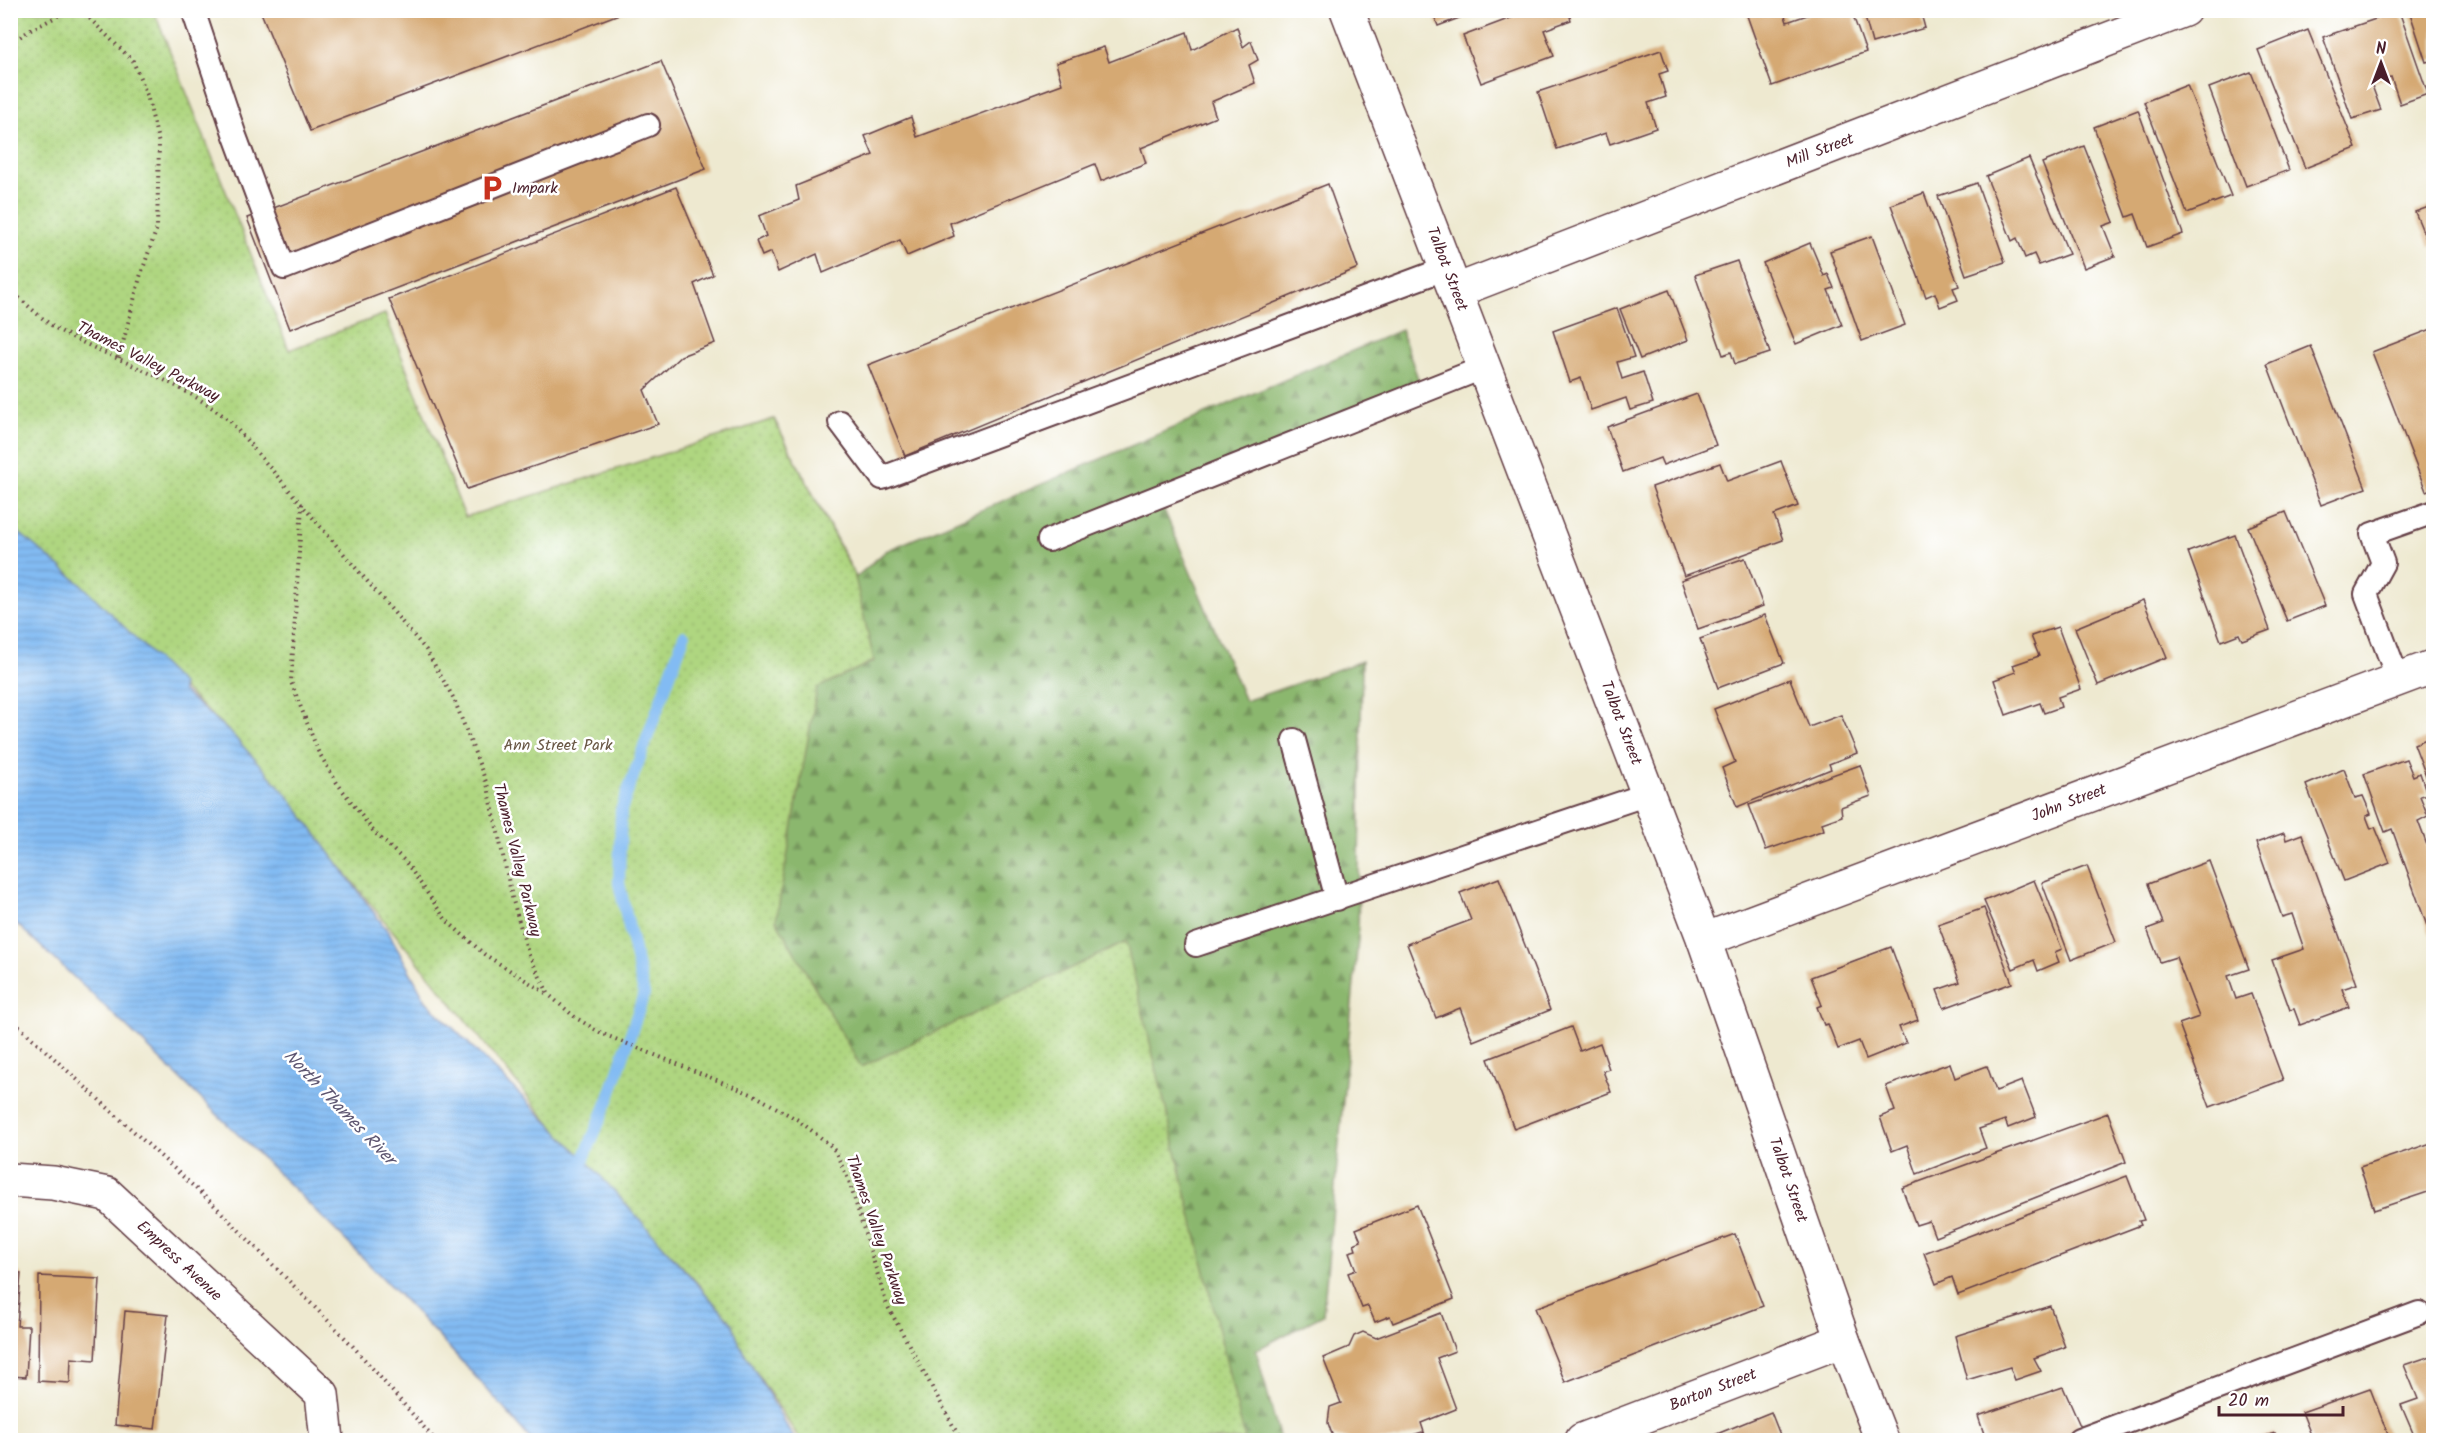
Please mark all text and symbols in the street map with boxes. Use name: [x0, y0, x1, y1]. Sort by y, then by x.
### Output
north arrow: [2351, 33, 2411, 93]
text: N: [2376, 37, 2386, 62]
street label: Mill Street: [1782, 126, 1858, 175]
parking icon: Impark: [477, 173, 507, 203]
place label: Impark: [512, 176, 558, 201]
street label: Talbot Street: [1419, 223, 1475, 316]
street label: Thames Valley Parkway: [72, 315, 224, 409]
street label: Talbot Street: [1593, 677, 1649, 770]
park label: Ann Street Park: [503, 733, 613, 758]
street label: John Street: [2028, 777, 2111, 829]
street label: Thames Valley Parkway: [486, 781, 548, 940]
water label: North Thames River: [276, 1043, 405, 1176]
street label: Talbot Street: [1762, 1134, 1815, 1227]
street label: Thames Valley Parkway: [839, 1151, 914, 1309]
street label: Empress Avenue: [130, 1215, 228, 1307]
street label: Barton Street: [1666, 1362, 1761, 1418]
scale bar: [2219, 1379, 2344, 1417]
text: 20 m: [2228, 1387, 2269, 1416]

